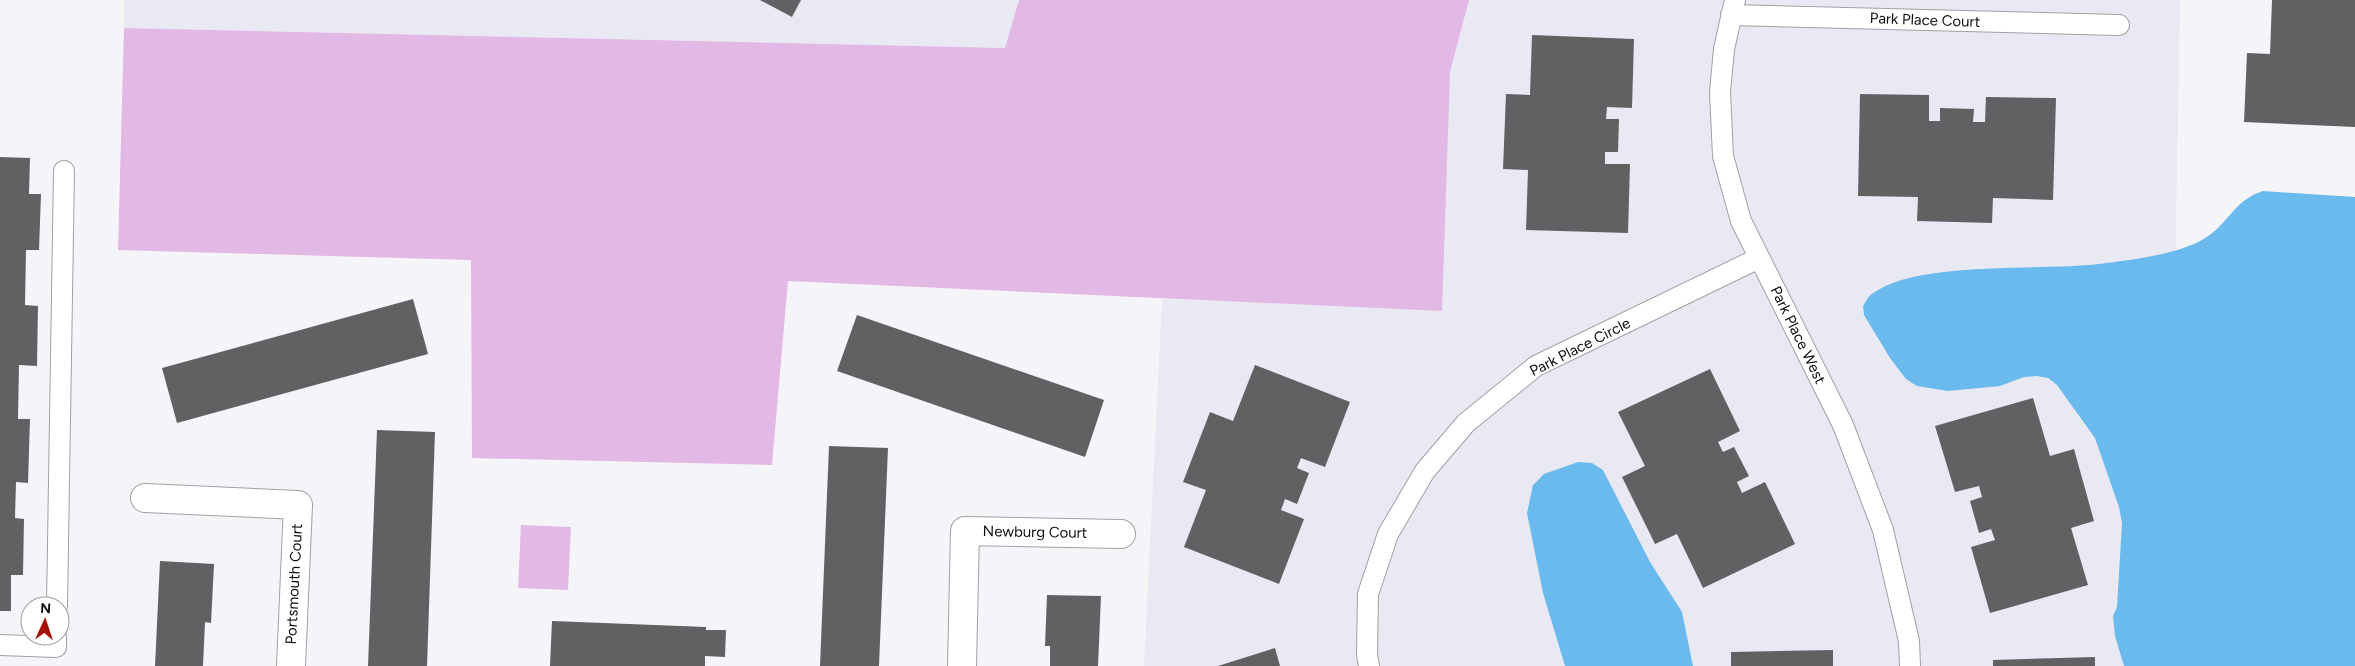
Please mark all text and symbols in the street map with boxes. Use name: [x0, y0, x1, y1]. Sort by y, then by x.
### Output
street label: Park Place Court: [1869, 9, 1981, 31]
street label: Park Place West: [1767, 283, 1830, 387]
street label: Park Place Circle: [1527, 314, 1633, 380]
street label: Newburg Court: [982, 522, 1088, 542]
street label: Portsmouth Court: [282, 523, 306, 645]
north arrow: [20, 596, 70, 646]
text: N: [40, 600, 52, 617]

